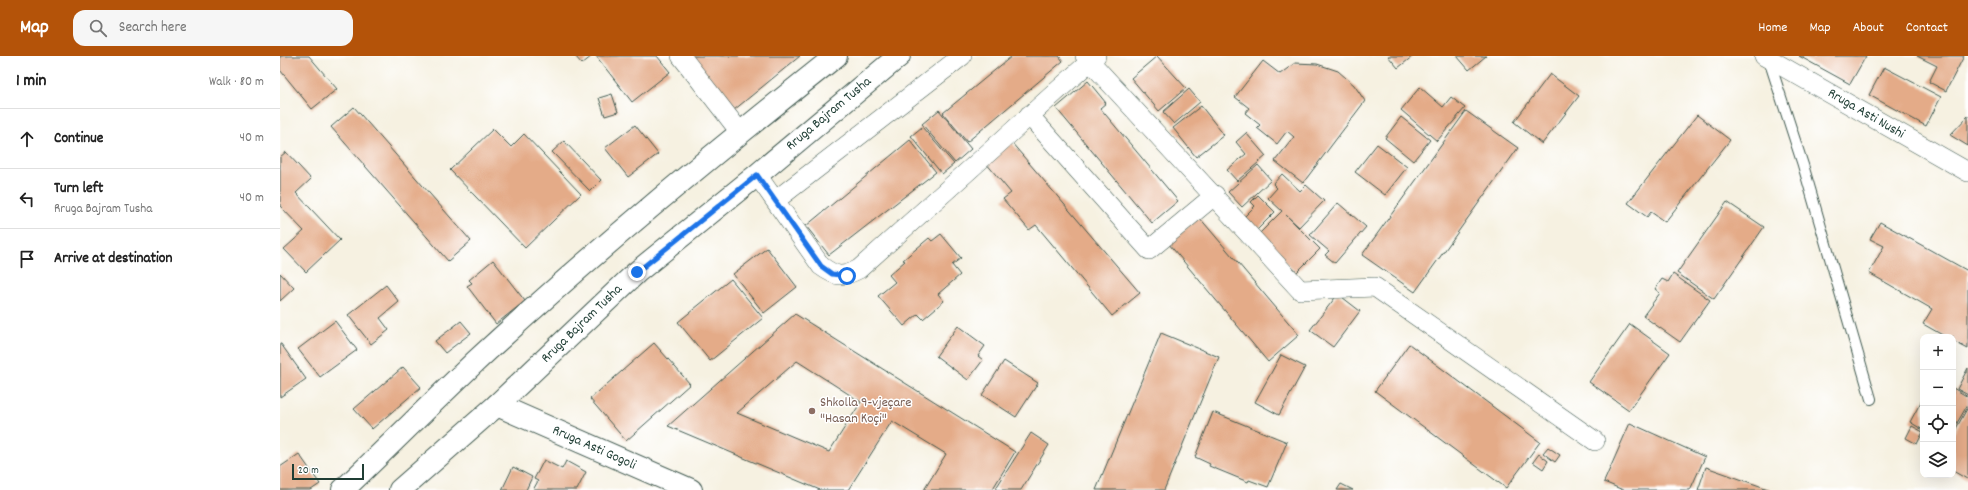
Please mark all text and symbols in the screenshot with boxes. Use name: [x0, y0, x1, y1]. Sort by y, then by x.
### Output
search box: [73, 10, 353, 46]
text: Map: [20, 15, 49, 42]
icon: search: [87, 17, 109, 39]
text: Search here: [119, 17, 187, 39]
text: Home: [1758, 18, 1787, 38]
text: Map: [1809, 18, 1831, 38]
text: About: [1853, 18, 1884, 38]
text: Contact: [1906, 18, 1948, 38]
text: 1 min: [16, 70, 46, 94]
street label: Rruga Bajram Tusha: [782, 72, 876, 156]
text: Walk · 80 m: [209, 73, 264, 92]
street label: Rruga Asti Nushi: [1824, 84, 1909, 144]
icon: ahead: [16, 128, 38, 150]
text: Continue: [54, 128, 103, 150]
text: 40 m: [240, 129, 264, 148]
text: Turn left: [54, 178, 103, 200]
icon: left: [16, 188, 38, 210]
text: 40 m: [240, 189, 264, 208]
text: Rruga Bajram Tusha: [54, 200, 152, 219]
icon: arrive: [16, 248, 38, 270]
text: Arrive at destination: [54, 248, 172, 270]
route end: [628, 263, 646, 281]
route start: [838, 267, 856, 285]
street label: Rruga Bajram Tusha: [537, 280, 627, 368]
map controls: [1920, 334, 1956, 478]
button: +: [1920, 334, 1956, 370]
button: −: [1920, 370, 1956, 406]
place label: Shkolla 9-vjeçare "Hasan Koçi": [820, 393, 911, 429]
marker: Shkolla 9-vjeçare "Hasan Koçi": [807, 406, 817, 416]
button: locate: [1920, 406, 1956, 442]
street label: Rruga Asti Gogoli: [549, 421, 640, 476]
button: layers: [1920, 442, 1956, 478]
scale bar: [292, 462, 364, 481]
text: 20 m: [298, 463, 319, 479]

